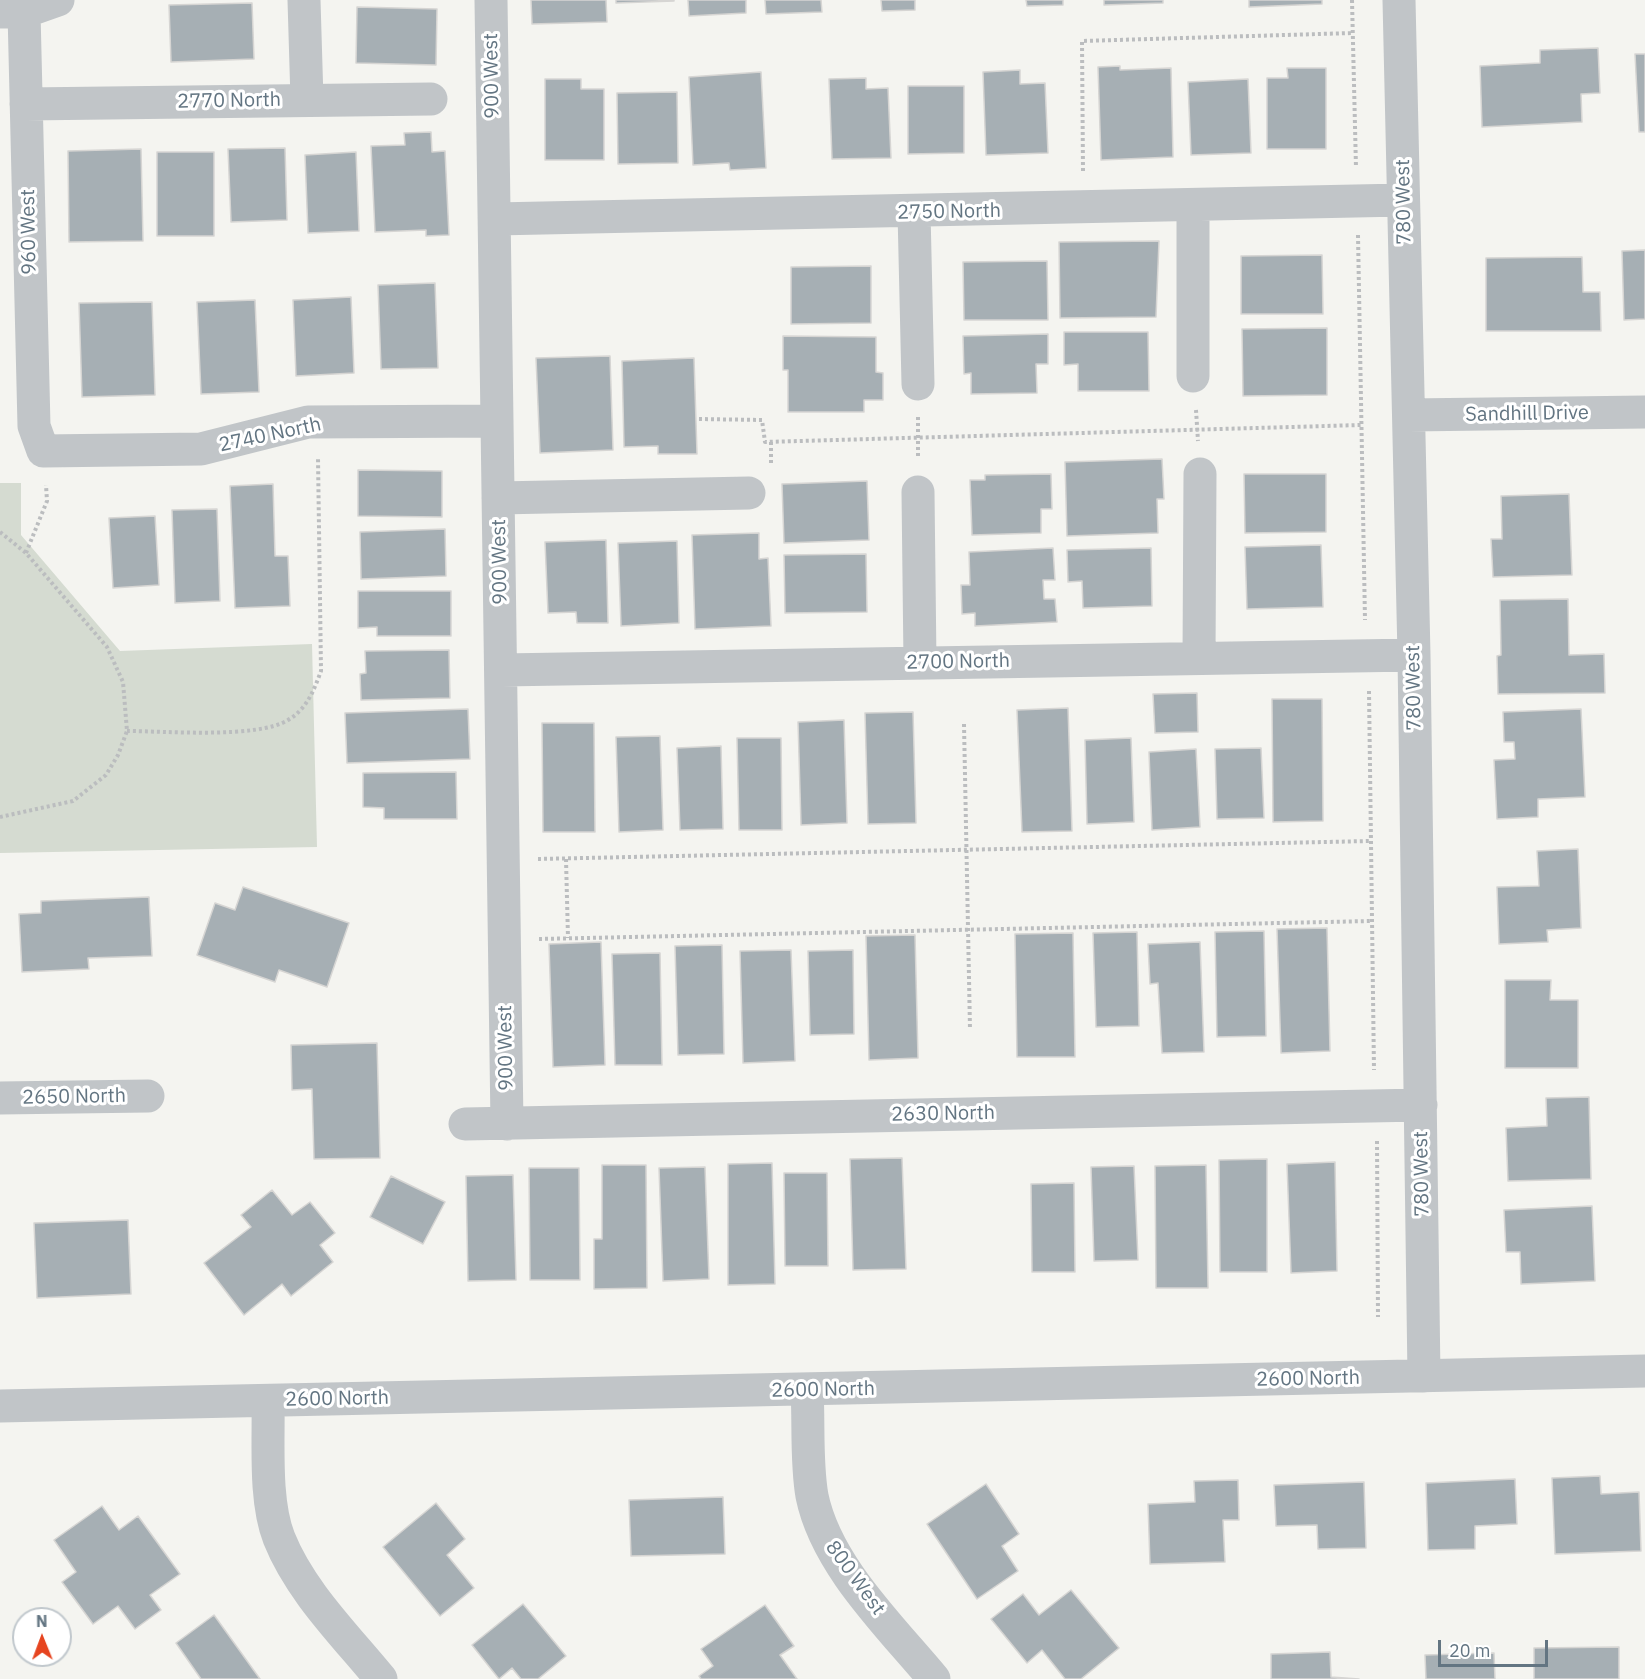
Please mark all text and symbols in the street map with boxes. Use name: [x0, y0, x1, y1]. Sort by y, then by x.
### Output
street label: 900 West: [479, 33, 505, 119]
street label: 2770 North: [177, 88, 281, 114]
street label: 780 West: [1391, 159, 1417, 245]
street label: 960 West: [16, 189, 42, 275]
street label: 2750 North: [897, 199, 1001, 225]
street label: Sandhill Drive: [1465, 401, 1589, 427]
street label: 2740 North: [217, 412, 323, 458]
street label: 900 West: [487, 519, 513, 605]
street label: 780 West: [1401, 645, 1427, 731]
street label: 2700 North: [906, 649, 1010, 675]
street label: 900 West: [493, 1005, 519, 1091]
street label: 2650 North: [22, 1084, 126, 1110]
street label: 2630 North: [891, 1101, 995, 1127]
street label: 780 West: [1409, 1131, 1435, 1217]
street label: 2600 North: [1256, 1366, 1360, 1392]
street label: 2600 North: [771, 1377, 875, 1403]
street label: 2600 North: [285, 1386, 389, 1412]
street label: 800 West: [820, 1536, 890, 1620]
north arrow: [12, 1607, 72, 1667]
text: N: [36, 1611, 48, 1631]
scale bar: [1441, 1628, 1550, 1666]
text: 20 m: [1449, 1639, 1491, 1662]

